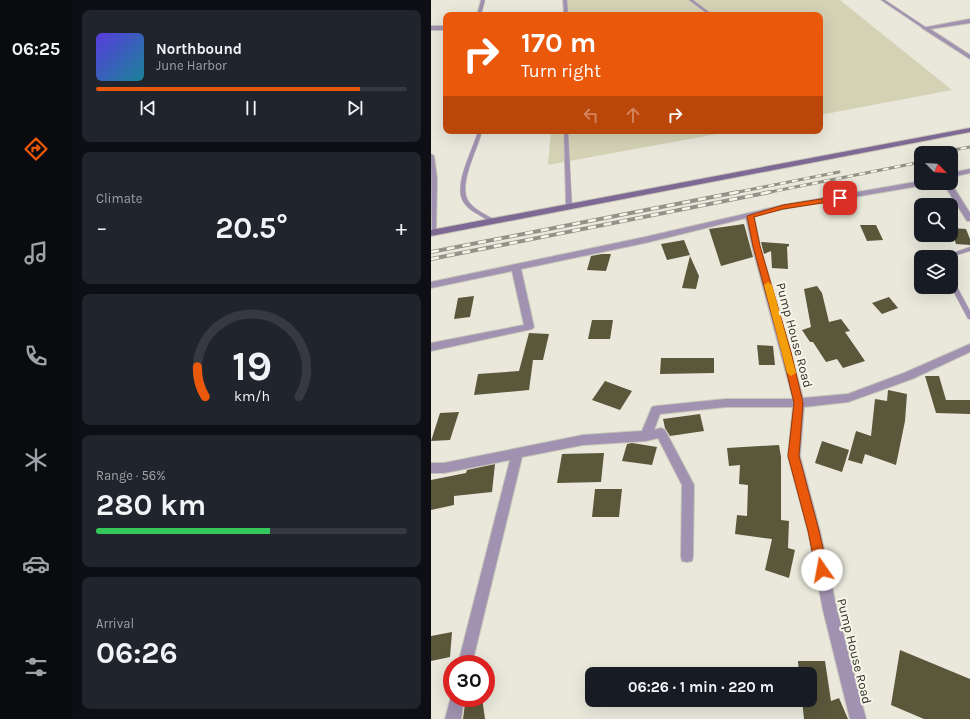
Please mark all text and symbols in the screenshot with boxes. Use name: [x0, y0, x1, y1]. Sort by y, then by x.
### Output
text: 170 m: [521, 26, 596, 59]
icon: right: [455, 28, 507, 80]
text: 06:25: [12, 38, 60, 60]
text: Northbound: [156, 40, 242, 58]
text: June Harbor: [156, 58, 227, 73]
text: Turn right: [521, 60, 601, 82]
icon: previous: [137, 97, 159, 119]
icon: pause: [240, 97, 262, 119]
icon: next: [344, 97, 366, 119]
icon: left: [580, 104, 602, 126]
icon: ahead: [622, 104, 644, 126]
icon: right: [664, 104, 686, 126]
icon: directions: [22, 135, 50, 163]
north arrow: [914, 146, 958, 190]
map controls: [914, 146, 958, 294]
pin: [823, 181, 857, 215]
icon: arrive: [829, 187, 851, 209]
text: Climate: [96, 191, 142, 206]
button: search: [914, 198, 958, 242]
text: 20.5°: [215, 210, 288, 246]
text: −: [96, 215, 108, 241]
text: +: [395, 215, 407, 241]
icon: music: [22, 239, 50, 267]
button: layers: [914, 250, 958, 294]
street label: Pump House Road: [773, 281, 816, 389]
icon: phone: [22, 342, 50, 370]
text: 19: [231, 342, 272, 390]
text: km/h: [233, 388, 270, 405]
icon: climate: [22, 446, 50, 474]
text: Range · 56%: [96, 468, 166, 483]
text: 280 km: [96, 487, 206, 523]
position arrow: [801, 549, 843, 591]
icon: car: [22, 550, 50, 578]
street label: Pump House Road: [834, 597, 875, 705]
text: Arrival: [96, 616, 134, 631]
text: 06:26: [96, 635, 178, 671]
icon: filters: [22, 653, 50, 681]
speed limit sign: 30: [443, 655, 495, 707]
text: 06:26 · 1 min · 220 m: [628, 678, 774, 696]

